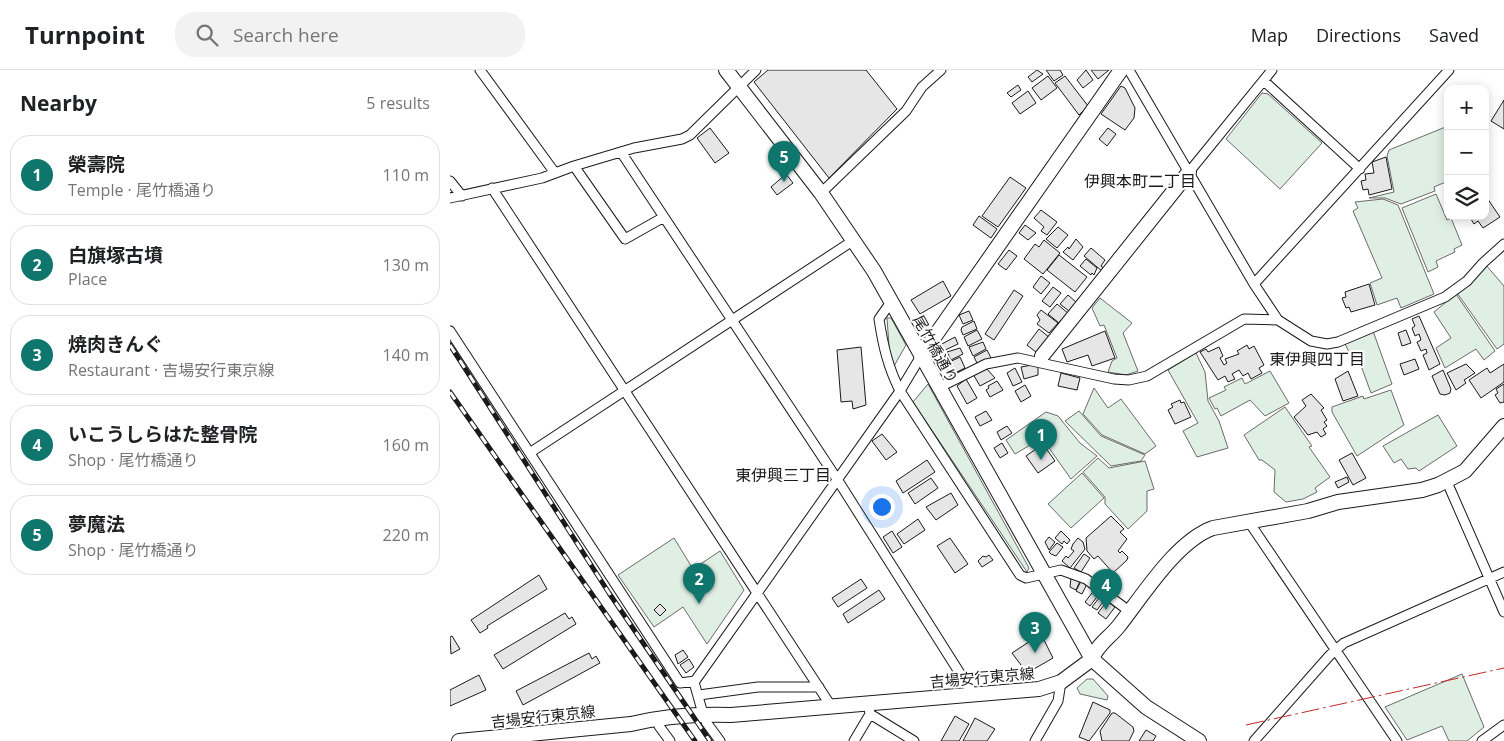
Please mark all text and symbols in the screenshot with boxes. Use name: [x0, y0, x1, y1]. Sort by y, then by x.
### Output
search box: [175, 12, 525, 57]
text: Turnpoint: [25, 18, 145, 51]
icon: search: [193, 21, 221, 49]
text: Search here: [233, 22, 339, 48]
text: Map: [1251, 23, 1288, 47]
text: Directions: [1316, 23, 1401, 47]
text: Saved: [1429, 23, 1479, 47]
map controls: [1444, 85, 1489, 220]
button: +: [1444, 85, 1489, 130]
text: Nearby: [20, 89, 97, 117]
text: 5 results: [366, 92, 430, 114]
button: −: [1444, 130, 1489, 175]
pin: 5: [768, 141, 800, 182]
text: 榮壽院: [68, 151, 125, 177]
text: 1: [32, 164, 42, 186]
text: 110 m: [383, 164, 429, 186]
district label: 伊興本町二丁目: [1084, 170, 1196, 192]
button: layers: [1444, 175, 1489, 220]
text: Temple · 尾竹橋通り: [68, 179, 216, 201]
text: 白旗塚古墳: [68, 242, 163, 268]
text: 2: [32, 254, 42, 276]
text: 130 m: [383, 254, 429, 276]
text: Place: [68, 268, 107, 290]
street label: 尾竹橋通り: [909, 311, 963, 387]
text: 焼肉きんぐ: [68, 331, 163, 357]
text: 3: [32, 344, 42, 366]
text: 140 m: [383, 344, 429, 366]
district label: 東伊興四丁目: [1269, 348, 1365, 370]
text: Restaurant · 吉場安行東京線: [68, 359, 274, 381]
pin: 1: [1025, 419, 1057, 460]
text: いこうしらはた整骨院: [68, 421, 258, 447]
text: 4: [32, 434, 42, 456]
text: 160 m: [383, 434, 429, 456]
text: Shop · 尾竹橋通り: [68, 449, 199, 471]
district label: 東伊興三丁目: [735, 464, 831, 486]
your location: [869, 494, 895, 520]
text: 夢魔法: [68, 511, 125, 537]
text: 5: [32, 524, 42, 546]
text: 220 m: [383, 524, 429, 546]
text: Shop · 尾竹橋通り: [68, 539, 199, 561]
pin: 2: [683, 563, 715, 604]
pin: 4: [1090, 569, 1122, 610]
pin: 3: [1019, 612, 1051, 653]
street label: 吉場安行東京線: [929, 662, 1035, 692]
street label: 吉場安行東京線: [490, 701, 596, 731]

